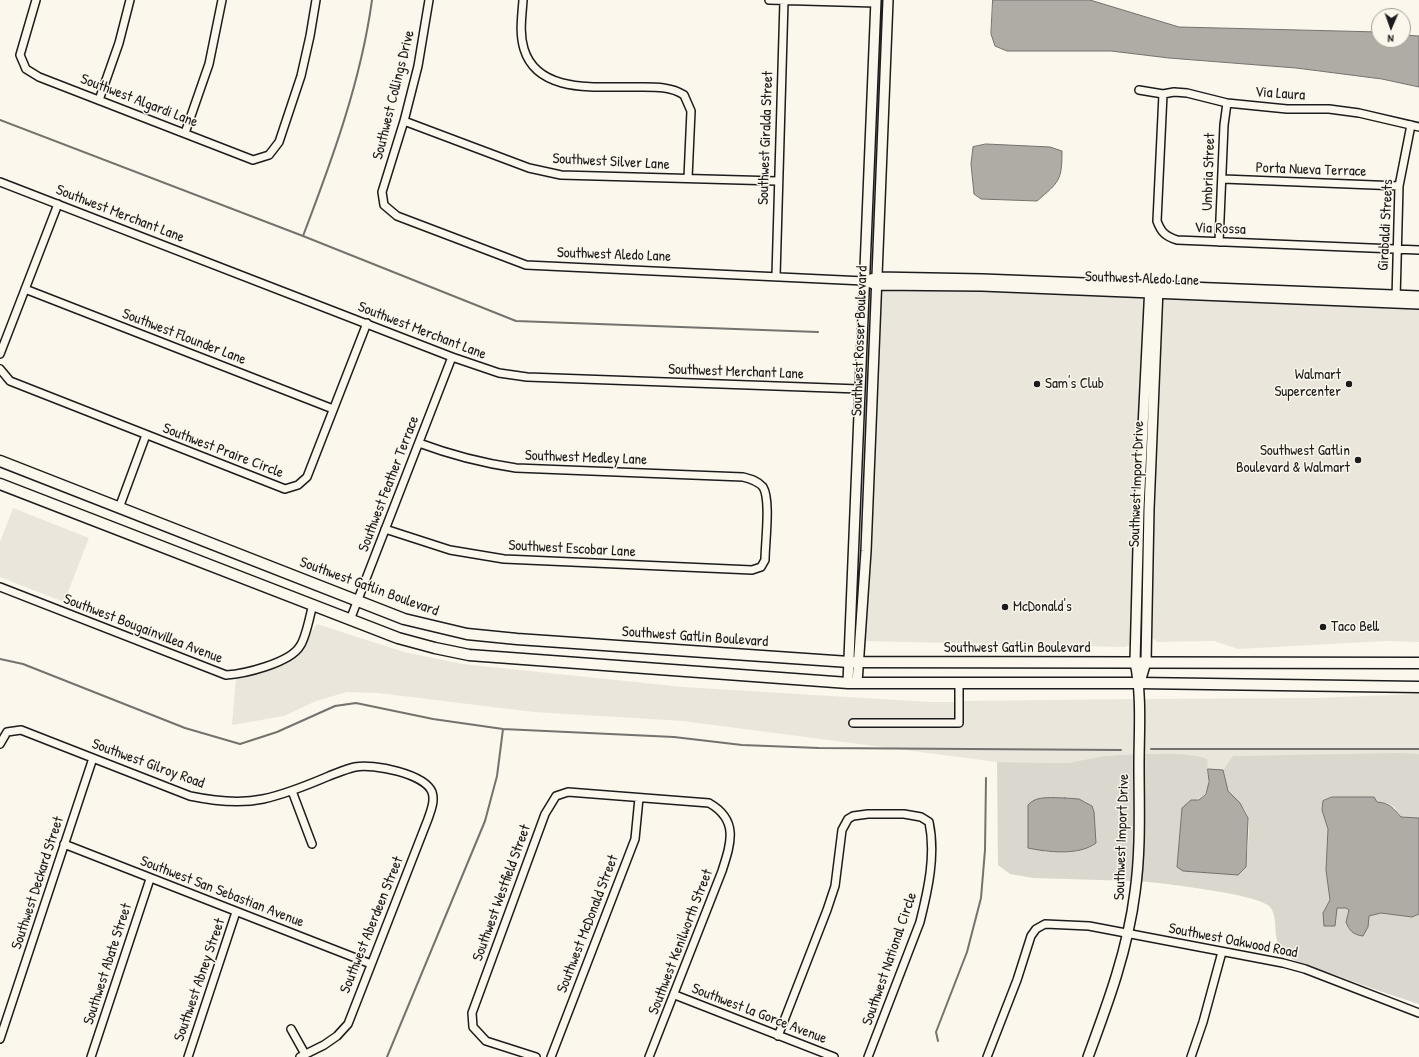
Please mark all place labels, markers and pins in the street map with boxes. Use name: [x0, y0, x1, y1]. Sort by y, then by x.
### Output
place label: Walmart Supercenter: [1274, 366, 1341, 401]
place label: Sam's Club: [1045, 375, 1104, 393]
marker: Sam's Club: [1032, 379, 1042, 389]
marker: Walmart Supercenter: [1344, 379, 1354, 389]
place label: Southwest Gatlin Boulevard & Walmart: [1236, 442, 1350, 477]
marker: Southwest Gatlin Boulevard & Walmart: [1353, 455, 1363, 465]
place label: McDonald's: [1013, 598, 1072, 616]
marker: McDonald's: [1000, 602, 1010, 612]
place label: Taco Bell: [1331, 618, 1379, 636]
marker: Taco Bell: [1318, 622, 1328, 632]

